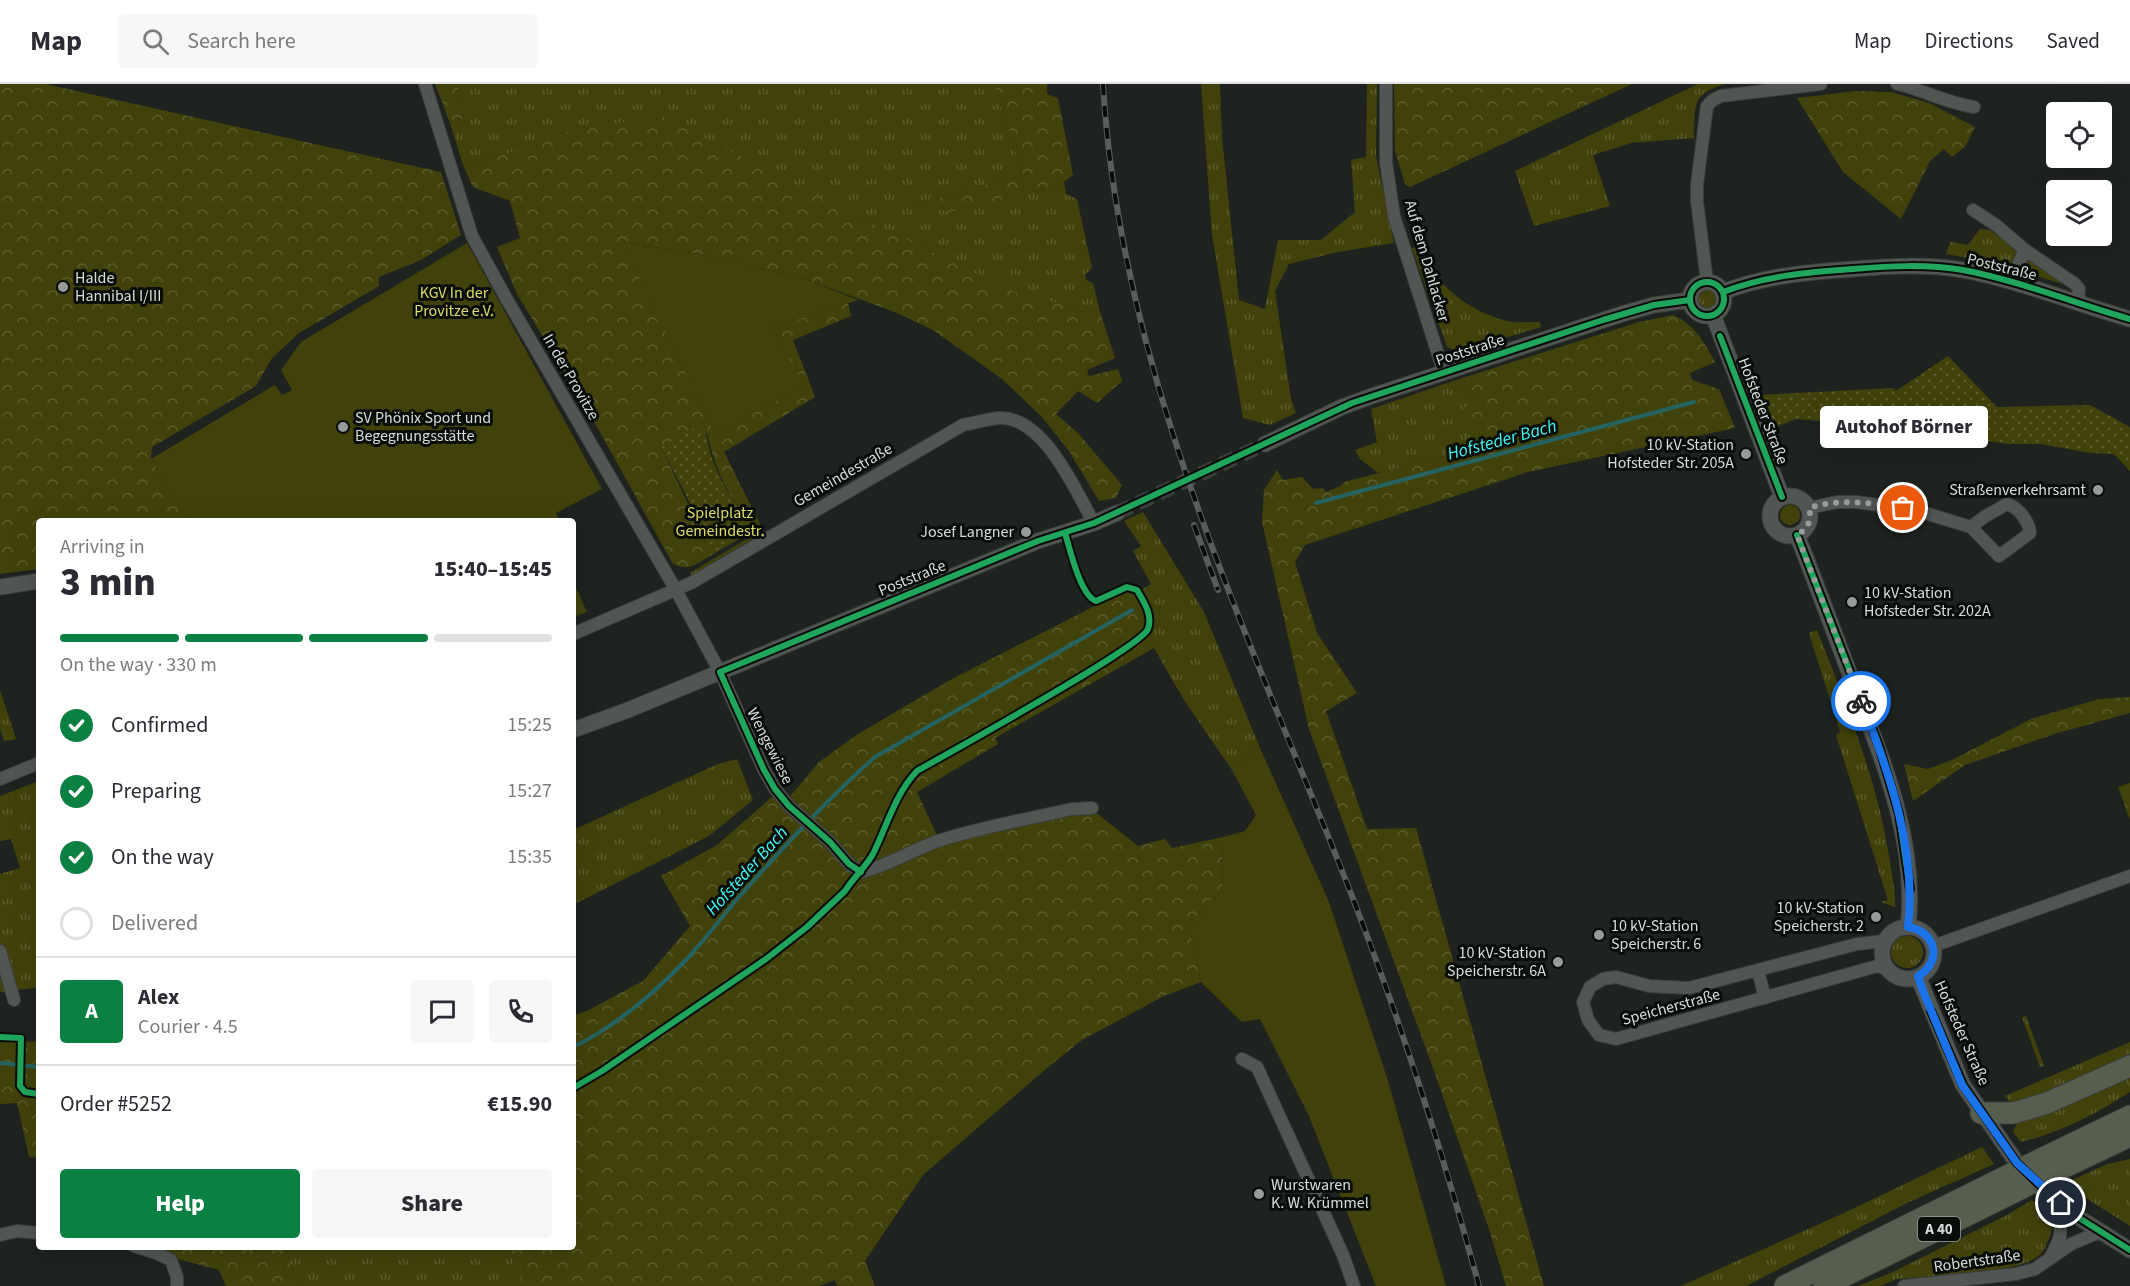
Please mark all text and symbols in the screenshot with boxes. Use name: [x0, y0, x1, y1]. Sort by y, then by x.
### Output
search box: [118, 14, 538, 68]
text: Map: [30, 21, 82, 61]
icon: search: [139, 25, 172, 58]
text: Search here: [187, 25, 296, 57]
text: Map: [1854, 26, 1892, 56]
text: Directions: [1925, 26, 2013, 56]
text: Saved: [2046, 26, 2100, 56]
map controls: [2046, 102, 2112, 246]
button: locate: [2046, 102, 2112, 168]
button: layers: [2046, 180, 2112, 246]
street label: Auf dem Dahlacker: [1399, 198, 1455, 325]
street label: Poststraße: [1965, 248, 2039, 286]
place label: Halde Hannibal I/III: [75, 267, 161, 307]
marker: Halde Hannibal I/III: [56, 280, 70, 294]
park label: KGV In der Provitze e.V.: [414, 282, 494, 322]
street label: Poststraße: [1433, 329, 1507, 371]
street label: In der Provitze: [537, 330, 605, 424]
street label: Hofsteder Straße: [1733, 354, 1793, 468]
callout: Autohof Börner: [1819, 406, 1987, 448]
place label: SV Phönix Sport und Begegnungsstätte: [355, 407, 491, 447]
water label: Hofsteder Bach: [1445, 413, 1559, 467]
text: Autohof Börner: [1836, 413, 1972, 441]
marker: SV Phönix Sport und Begegnungsstätte: [336, 420, 350, 434]
place label: 10 kV-Station Hofsteder Str. 205A: [1607, 434, 1734, 474]
street label: Gemeindestraße: [790, 438, 896, 512]
marker: 10 kV-Station Hofsteder Str. 205A: [1739, 447, 1753, 461]
place label: Straßenverkehrsamt: [1949, 479, 2087, 501]
pin: [1877, 482, 1928, 533]
marker: Straßenverkehrsamt: [2091, 483, 2105, 497]
icon: bag: [1886, 491, 1919, 524]
park label: Spielplatz Gemeindestr.: [676, 502, 764, 542]
place label: Josef Langner: [920, 521, 1014, 543]
marker: Josef Langner: [1019, 525, 1033, 539]
text: Arriving in: [60, 533, 145, 561]
text: 15:40–15:45: [434, 553, 552, 585]
street label: Poststraße: [875, 554, 949, 602]
text: 3 min: [60, 555, 156, 611]
place label: 10 kV-Station Hofsteder Str. 202A: [1864, 582, 1991, 622]
marker: 10 kV-Station Hofsteder Str. 202A: [1845, 595, 1859, 609]
text: On the way · 330 m: [60, 651, 217, 679]
courier: [1831, 671, 1891, 731]
icon: bike: [1845, 685, 1878, 718]
street label: Wengewiese: [741, 704, 799, 788]
icon: check: [60, 709, 93, 742]
text: Confirmed: [111, 709, 208, 741]
text: 15:25: [507, 711, 552, 739]
icon: check: [60, 775, 93, 808]
text: Preparing: [111, 775, 201, 807]
text: 15:27: [507, 777, 552, 805]
water label: Hofsteder Bach: [700, 821, 794, 921]
icon: check: [60, 841, 93, 874]
text: On the way: [111, 841, 214, 873]
text: 15:35: [507, 843, 552, 871]
place label: 10 kV-Station Speicherstr. 2: [1774, 897, 1864, 937]
text: Delivered: [111, 907, 198, 939]
marker: 10 kV-Station Speicherstr. 2: [1869, 910, 1883, 924]
place label: 10 kV-Station Speicherstr. 6: [1611, 915, 1701, 955]
marker: 10 kV-Station Speicherstr. 6: [1592, 928, 1606, 942]
place label: 10 kV-Station Speicherstr. 6A: [1447, 942, 1546, 982]
marker: 10 kV-Station Speicherstr. 6A: [1551, 955, 1565, 969]
street label: Hofsteder Straße: [1929, 977, 1995, 1089]
button: chat: [411, 980, 474, 1043]
button: phone: [489, 980, 552, 1043]
text: Alex: [138, 981, 179, 1013]
street label: Speicherstraße: [1619, 983, 1723, 1031]
text: A: [85, 995, 98, 1027]
text: Courier · 4.5: [138, 1013, 238, 1041]
text: Order #5252: [60, 1088, 172, 1120]
text: €15.90: [487, 1088, 552, 1120]
button: Help: [60, 1169, 300, 1238]
button: Share: [312, 1169, 552, 1238]
place label: Wurstwaren K. W. Krümmel: [1271, 1174, 1369, 1214]
pin: [2035, 1177, 2086, 1228]
icon: home: [2044, 1186, 2077, 1219]
marker: Wurstwaren K. W. Krümmel: [1252, 1187, 1266, 1201]
road number: A 40: [1918, 1217, 1960, 1241]
street label: Robertstraße: [1932, 1244, 2022, 1278]

